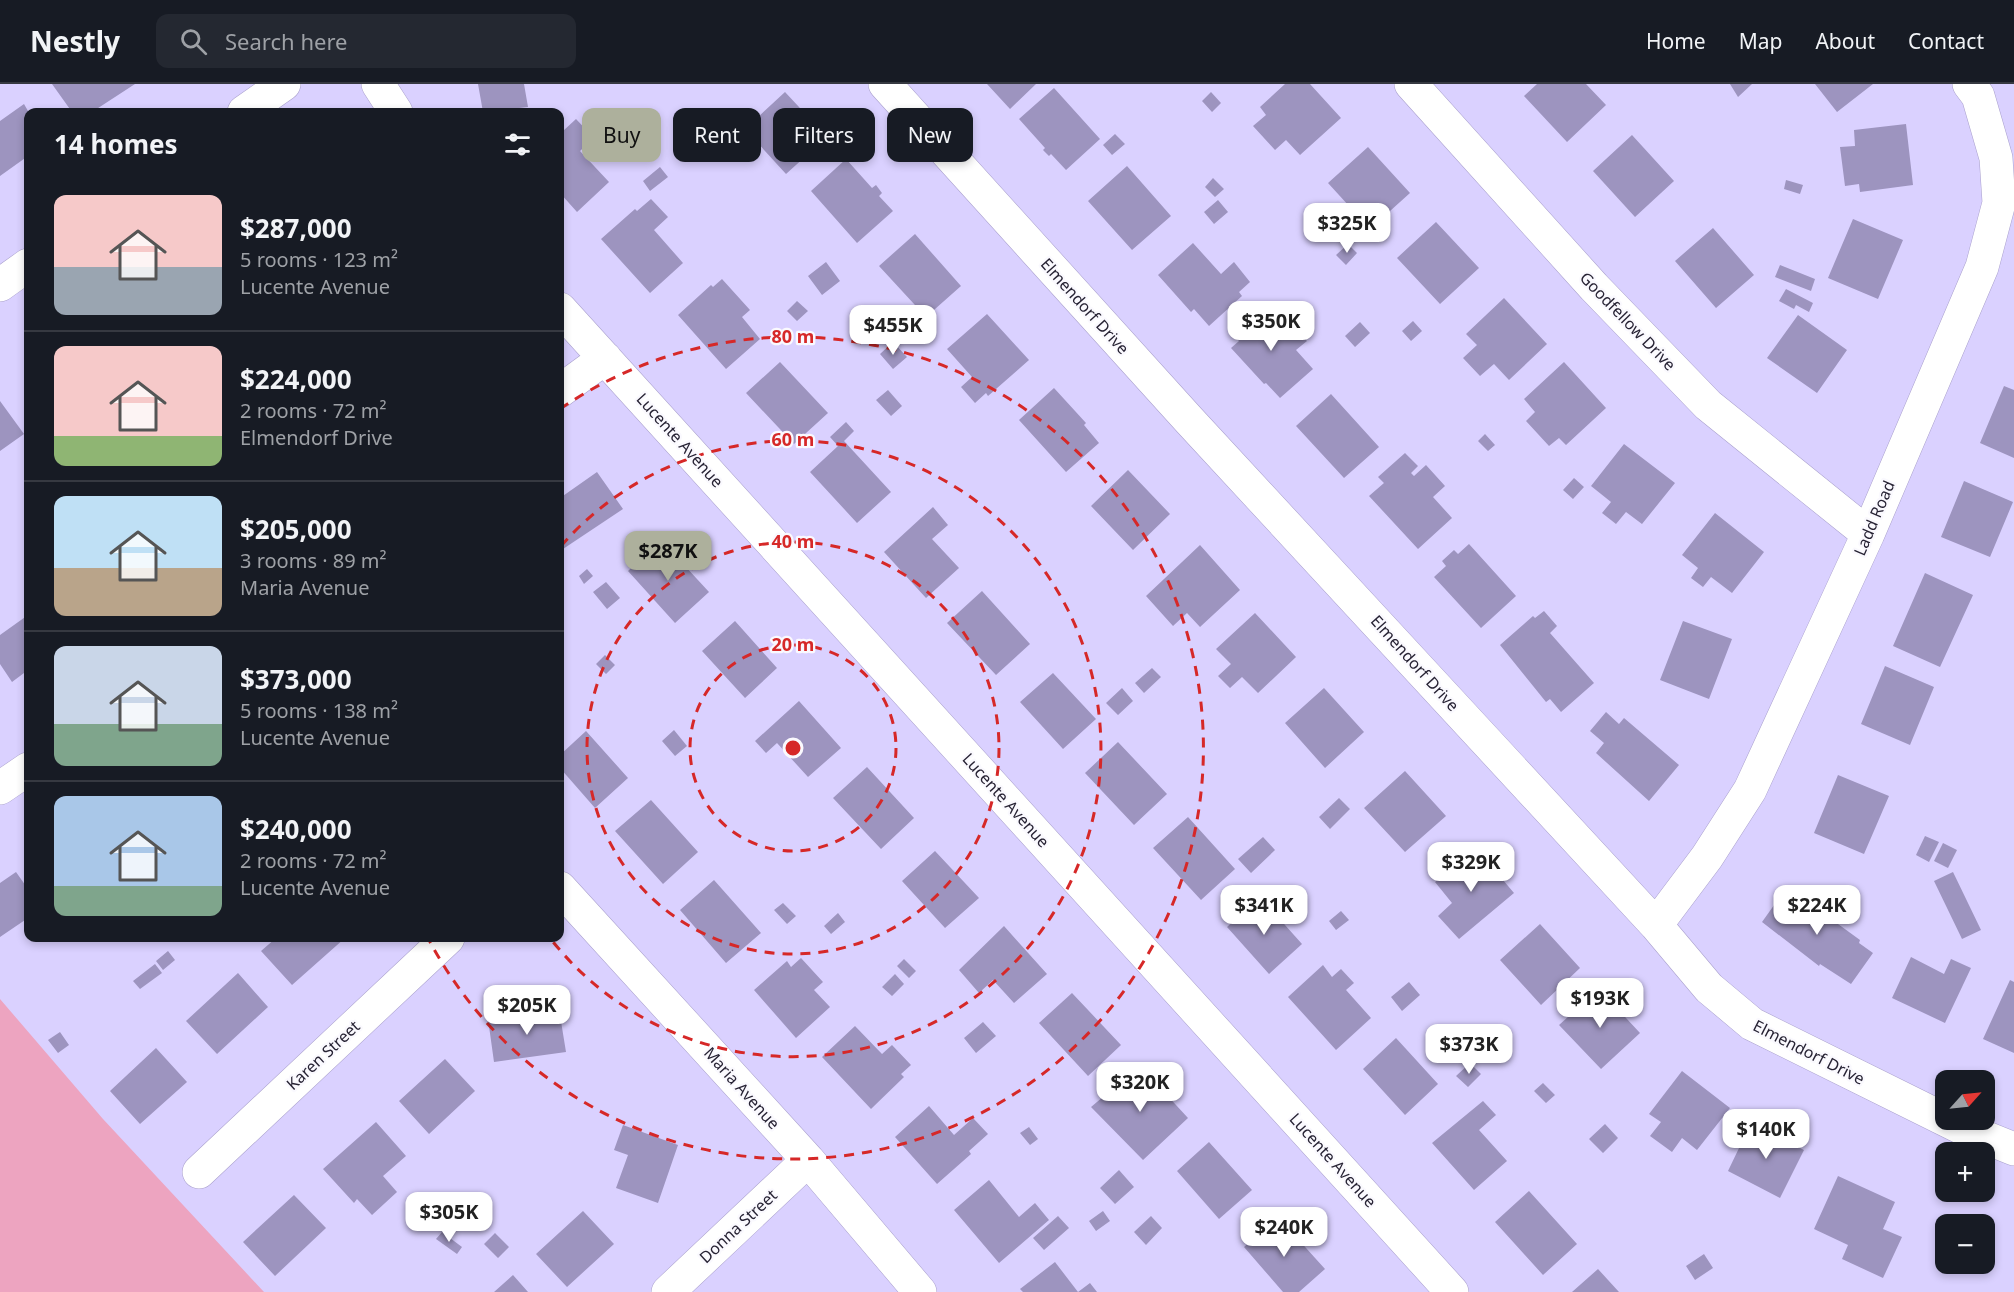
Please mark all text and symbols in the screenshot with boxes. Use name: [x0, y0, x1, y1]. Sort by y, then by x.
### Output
search box: [156, 14, 576, 68]
text: Nestly: [30, 22, 120, 60]
icon: search: [177, 25, 210, 58]
text: Search here: [225, 26, 347, 56]
text: Home: [1646, 27, 1706, 55]
text: Map: [1739, 27, 1782, 55]
text: About: [1815, 27, 1875, 55]
text: Contact: [1908, 27, 1984, 55]
chip: Buy: [582, 108, 661, 162]
chip: Rent: [673, 108, 761, 162]
chip: Filters: [773, 108, 875, 162]
chip: New: [887, 108, 973, 162]
text: 14 homes: [54, 126, 178, 162]
icon: filters: [501, 128, 534, 161]
pin: $325K: [1305, 203, 1389, 254]
text: $325K: [1317, 209, 1377, 236]
text: $287,000: [240, 210, 352, 246]
icon: home: [102, 219, 174, 291]
text: 5 rooms · 123 m²: [240, 246, 398, 273]
street label: Elmendorf Drive: [1036, 253, 1134, 359]
street label: Goodfellow Drive: [1575, 267, 1681, 375]
text: Lucente Avenue: [240, 273, 390, 300]
pin: $350K: [1229, 301, 1313, 352]
pin: $455K: [851, 305, 935, 356]
text: $350K: [1241, 307, 1301, 334]
text: $455K: [863, 311, 923, 338]
text: 80 m: [772, 324, 814, 348]
text: $224,000: [240, 361, 352, 397]
icon: home: [102, 370, 174, 442]
street label: Lucente Avenue: [632, 388, 728, 492]
text: 2 rooms · 72 m²: [240, 397, 387, 424]
text: Elmendorf Drive: [240, 424, 393, 451]
text: 60 m: [772, 427, 814, 451]
street label: Ladd Road: [1848, 477, 1900, 559]
text: $205,000: [240, 511, 352, 547]
icon: home: [102, 520, 174, 592]
text: 40 m: [772, 529, 814, 553]
pin: $287K: [626, 531, 710, 582]
text: $287K: [638, 537, 698, 564]
text: 3 rooms · 89 m²: [240, 547, 387, 574]
text: Maria Avenue: [240, 574, 369, 601]
street label: Elmendorf Drive: [1366, 610, 1464, 716]
text: 20 m: [772, 632, 814, 656]
text: $373,000: [240, 661, 352, 697]
icon: home: [102, 670, 174, 742]
text: 5 rooms · 138 m²: [240, 697, 398, 724]
text: Lucente Avenue: [240, 724, 390, 751]
centre of rings: [783, 738, 803, 758]
street label: Lucente Avenue: [958, 748, 1054, 852]
text: $240,000: [240, 811, 352, 847]
icon: home: [102, 820, 174, 892]
pin: $329K: [1429, 842, 1513, 893]
text: 2 rooms · 72 m²: [240, 847, 387, 874]
text: $329K: [1441, 848, 1501, 875]
text: Lucente Avenue: [240, 874, 390, 901]
pin: $341K: [1222, 885, 1306, 936]
pin: $224K: [1775, 885, 1859, 936]
text: $341K: [1234, 891, 1294, 918]
text: $224K: [1787, 891, 1847, 918]
pin: $193K: [1558, 978, 1642, 1029]
text: $193K: [1570, 984, 1630, 1011]
pin: $205K: [485, 985, 569, 1036]
text: $205K: [497, 991, 557, 1018]
street label: Elmendorf Drive: [1750, 1014, 1868, 1090]
street label: Karen Street: [282, 1015, 365, 1095]
pin: $373K: [1427, 1024, 1511, 1075]
text: $373K: [1439, 1030, 1499, 1057]
street label: Maria Avenue: [699, 1042, 785, 1134]
pin: $320K: [1098, 1062, 1182, 1113]
text: $320K: [1110, 1068, 1170, 1095]
north arrow: [1935, 1070, 1995, 1130]
map controls: [1935, 1070, 1995, 1274]
street label: Lucente Avenue: [1285, 1108, 1381, 1212]
pin: $140K: [1724, 1109, 1808, 1160]
text: $140K: [1736, 1115, 1796, 1142]
button: +: [1935, 1142, 1995, 1202]
street label: Donna Street: [694, 1184, 782, 1268]
pin: $305K: [407, 1192, 491, 1243]
text: $305K: [419, 1198, 479, 1225]
pin: $240K: [1242, 1207, 1326, 1258]
text: $240K: [1254, 1213, 1314, 1240]
button: −: [1935, 1214, 1995, 1274]

